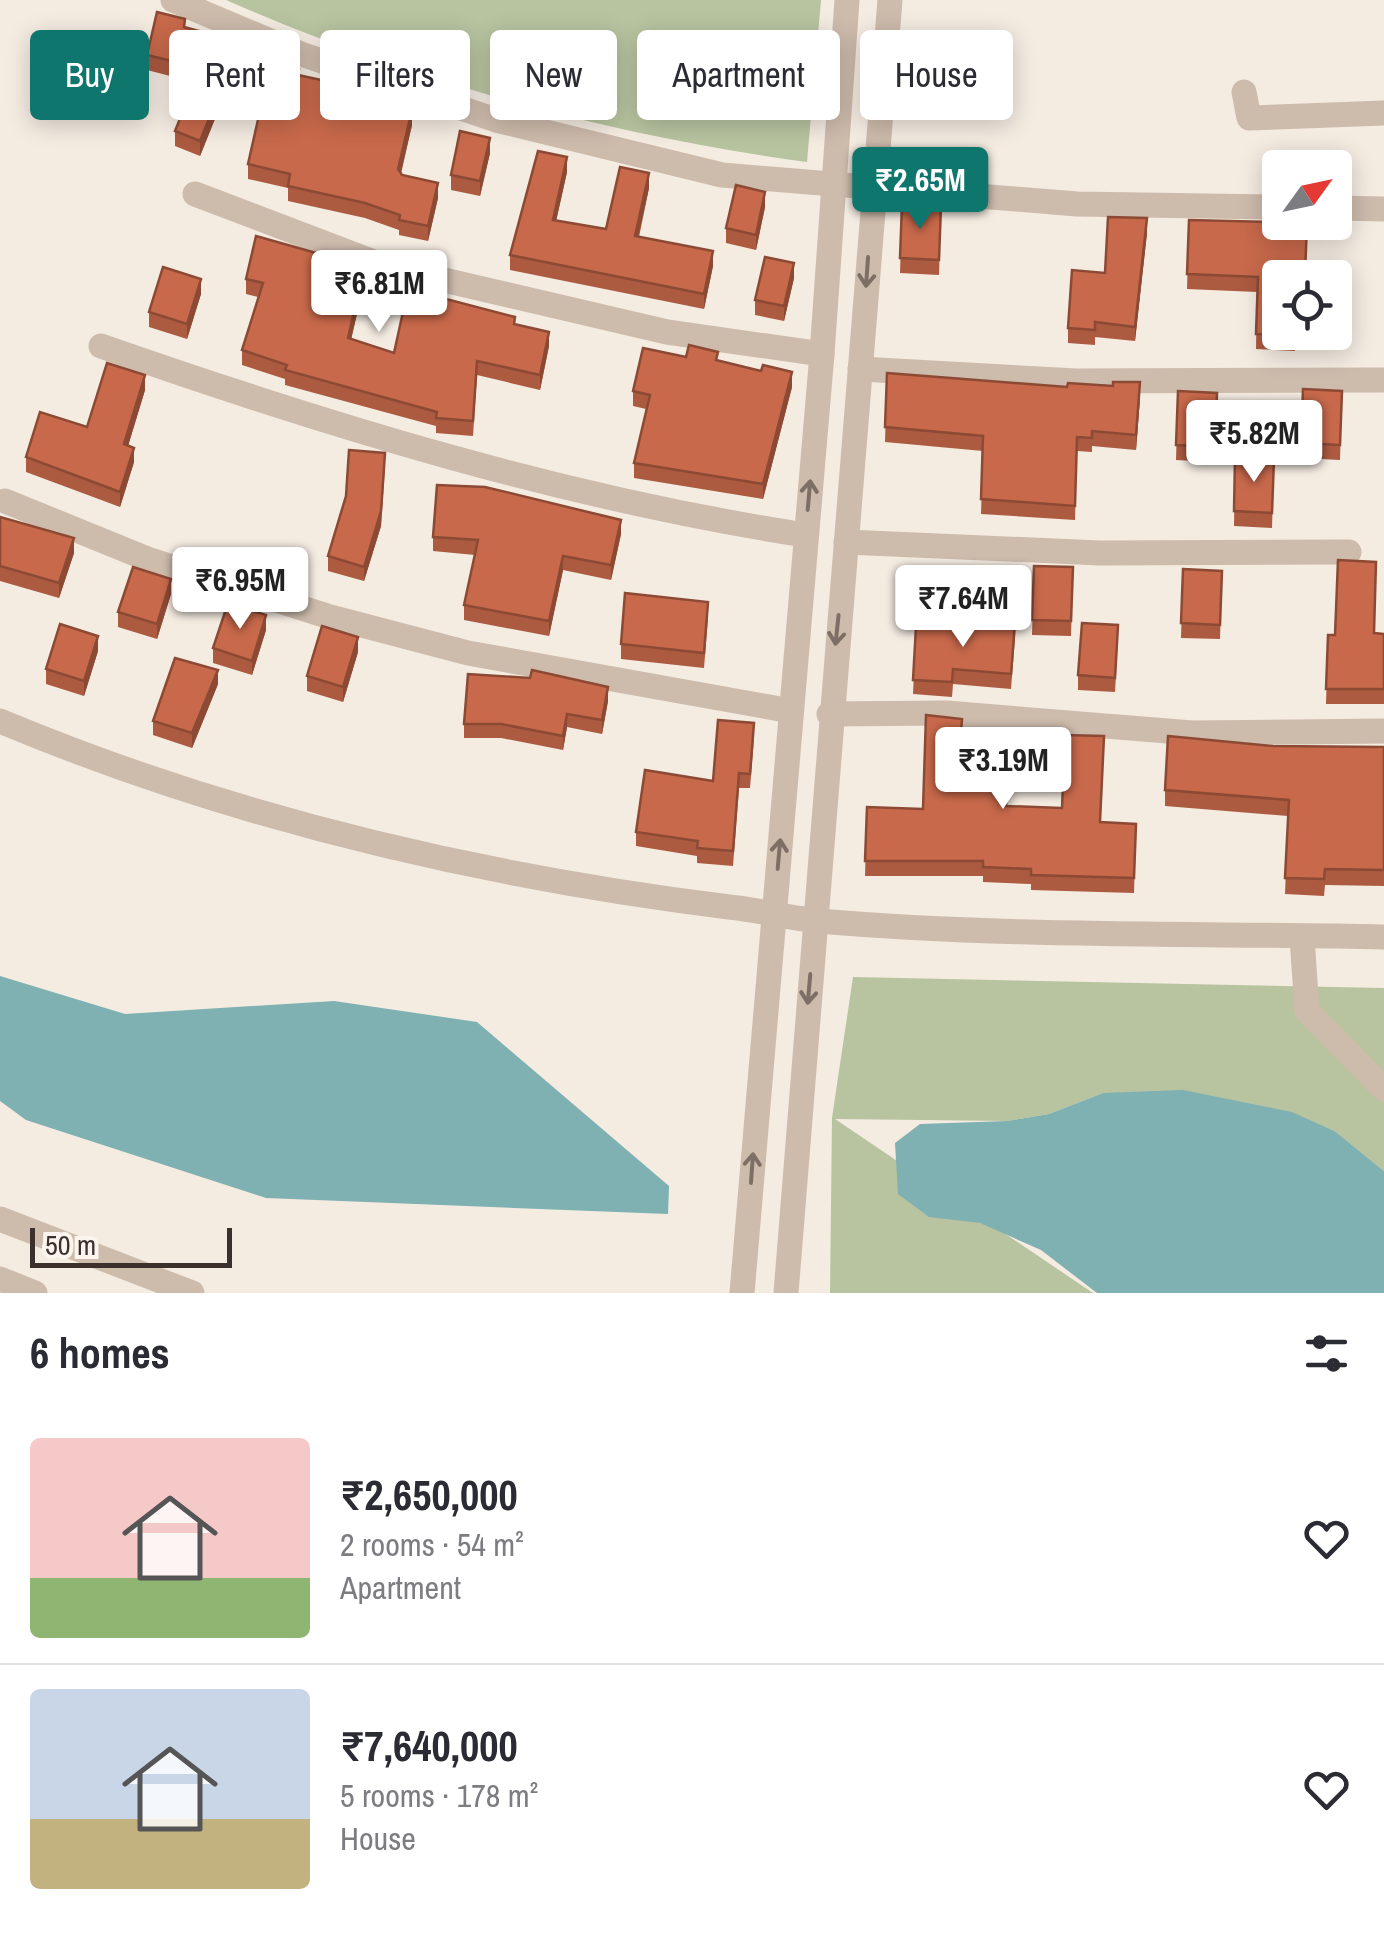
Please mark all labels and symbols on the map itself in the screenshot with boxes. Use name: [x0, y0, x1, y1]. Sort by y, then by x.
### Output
pin: ₹2.65M: [839, 147, 1001, 232]
north arrow: [1262, 150, 1352, 240]
pin: ₹6.81M: [298, 250, 460, 335]
one-way arrow: [858, 255, 877, 287]
pin: ₹5.82M: [1173, 400, 1335, 485]
one-way arrow: [800, 479, 819, 512]
pin: ₹6.95M: [159, 547, 321, 632]
pin: ₹7.64M: [882, 565, 1044, 650]
one-way arrow: [828, 614, 847, 646]
pin: ₹3.19M: [922, 727, 1084, 812]
one-way arrow: [769, 838, 788, 870]
one-way arrow: [800, 973, 819, 1005]
one-way arrow: [743, 1152, 762, 1184]
scale bar: [30, 1223, 232, 1268]

